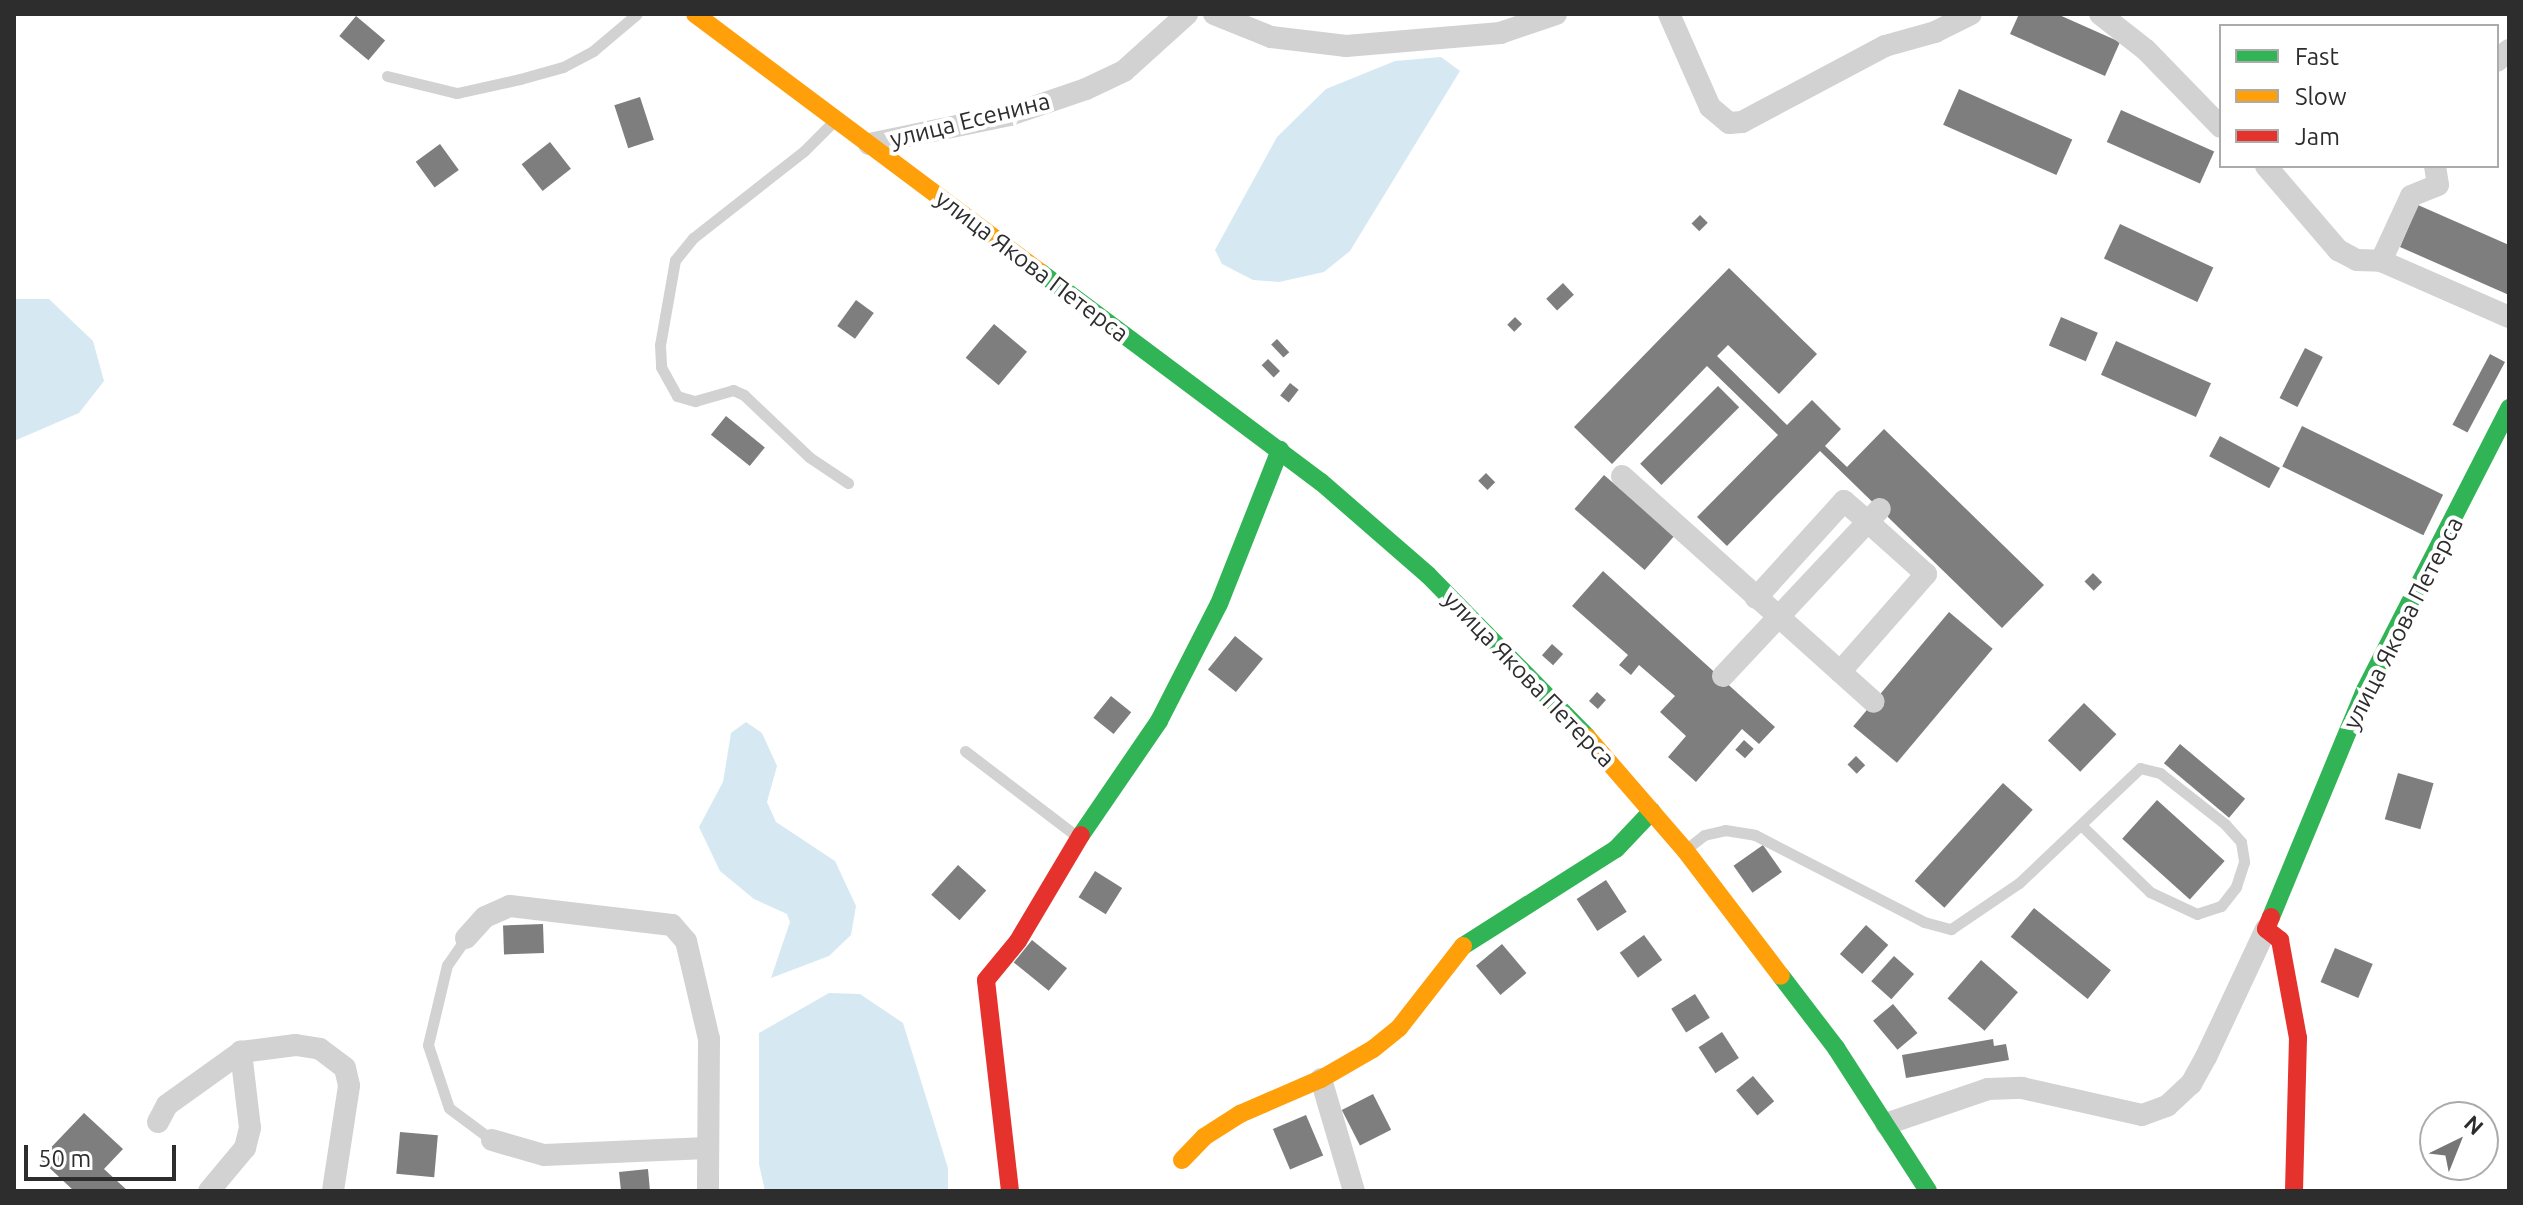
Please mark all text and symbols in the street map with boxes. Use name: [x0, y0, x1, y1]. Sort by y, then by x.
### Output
legend: [2219, 24, 2499, 168]
text: Fast: [2295, 43, 2339, 70]
text: Slow: [2295, 83, 2347, 110]
street label: улица Есенина: [887, 86, 1053, 154]
text: Jam: [2295, 123, 2340, 150]
street label: улица Якова Петерса: [930, 184, 1134, 348]
street label: улица Якова Петерса: [2337, 512, 2469, 734]
street label: улица Якова Петерса: [1437, 585, 1621, 773]
north arrow: [2419, 1101, 2499, 1181]
text: N: [2460, 1110, 2489, 1139]
scale bar: [28, 1129, 180, 1179]
text: 50 m: [38, 1145, 91, 1172]

